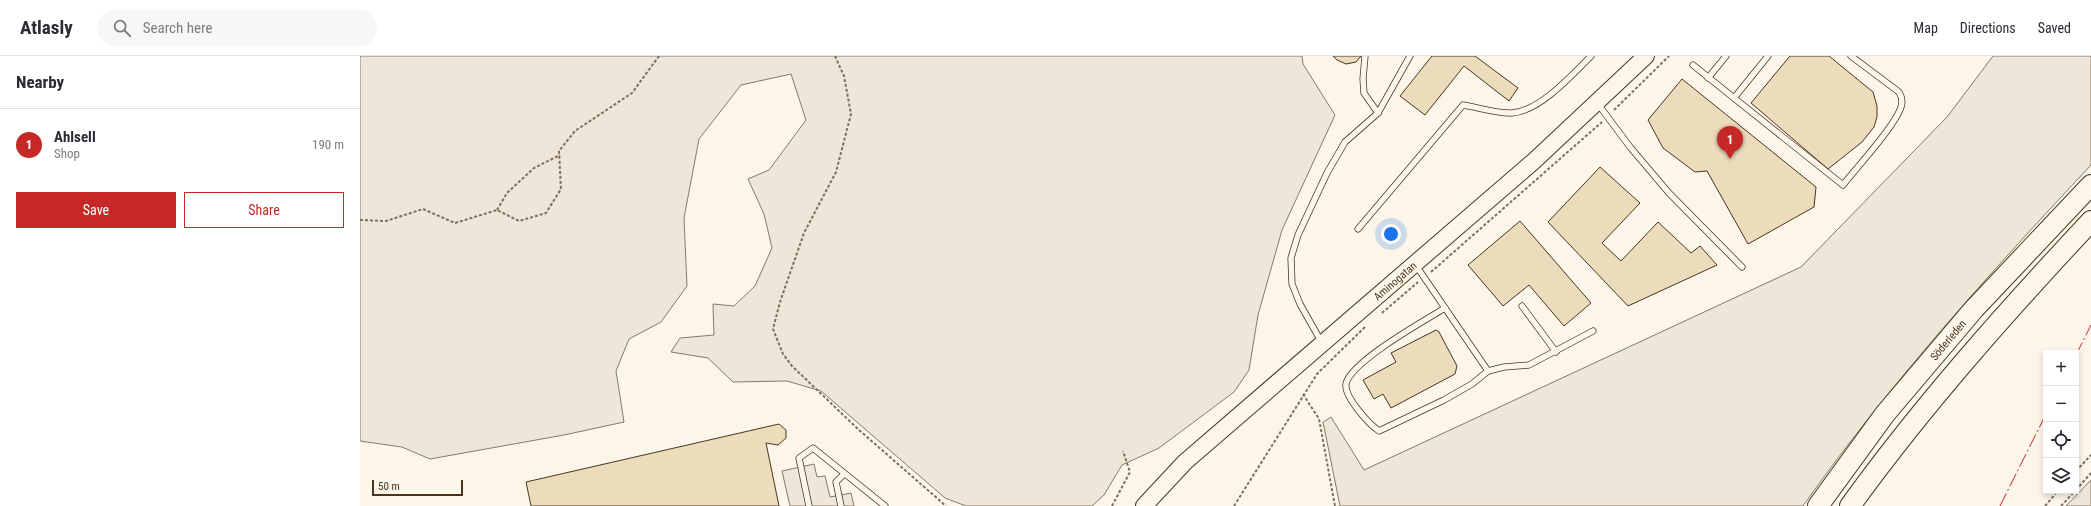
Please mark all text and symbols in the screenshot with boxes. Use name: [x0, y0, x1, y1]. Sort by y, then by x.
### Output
search box: [97, 10, 377, 46]
text: Atlasly: [20, 16, 73, 39]
icon: search: [111, 17, 133, 39]
text: Search here: [143, 19, 212, 37]
text: Map: [1914, 20, 1938, 36]
text: Directions: [1960, 20, 2016, 36]
text: Saved: [2038, 20, 2071, 36]
text: Nearby: [16, 72, 64, 92]
pin: 1: [1717, 126, 1743, 159]
text: Ahlsell: [54, 128, 96, 146]
text: 1: [26, 137, 32, 152]
text: 190 m: [312, 137, 344, 152]
text: Shop: [54, 146, 80, 161]
button: Save: [16, 192, 176, 228]
button: Share: [184, 192, 344, 228]
your location: [1381, 224, 1401, 244]
street label: Aminogatan: [1371, 259, 1419, 304]
street label: Söderleden: [1928, 317, 1969, 363]
map controls: [2043, 350, 2079, 494]
button: +: [2043, 350, 2079, 386]
button: −: [2043, 386, 2079, 422]
button: locate: [2043, 422, 2079, 458]
button: layers: [2043, 458, 2079, 494]
scale bar: [372, 478, 463, 497]
text: 50 m: [378, 480, 400, 493]

